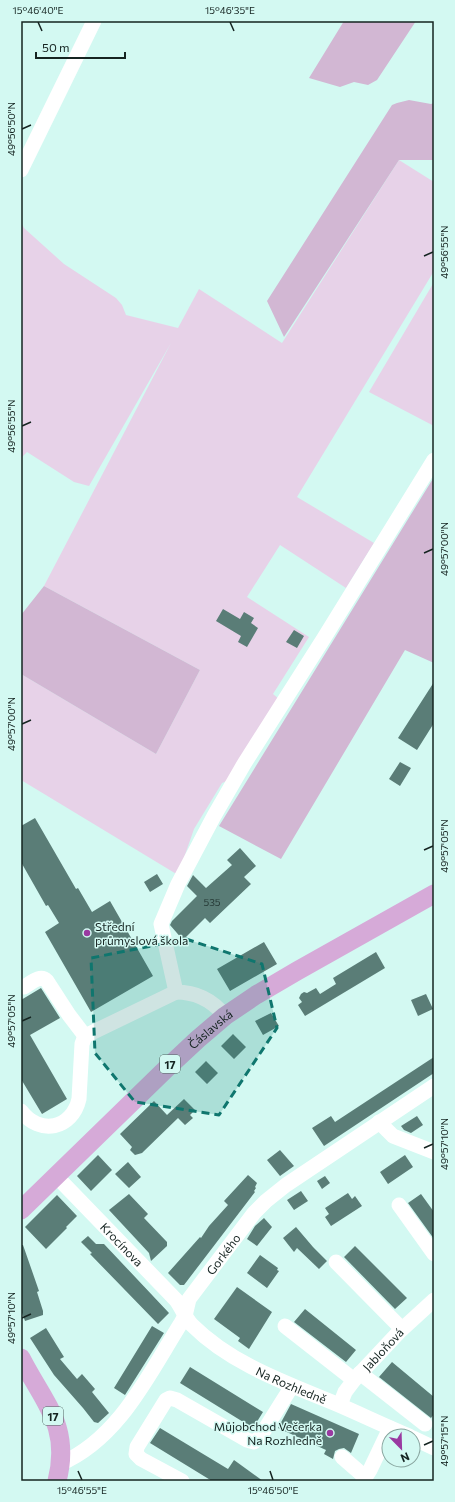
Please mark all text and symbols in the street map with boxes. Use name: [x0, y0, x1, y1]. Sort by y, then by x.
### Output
text: 15°46'40"E: [13, 4, 64, 16]
text: 15°46'35"E: [205, 4, 255, 16]
scale bar: [36, 34, 125, 60]
text: 50 m: [42, 40, 70, 54]
text: 49°56'50"N: [5, 102, 17, 156]
text: 49°56'55"N: [438, 225, 450, 279]
text: 49°56'55"N: [5, 399, 17, 453]
text: 49°57'00"N: [438, 522, 450, 576]
text: 49°57'00"N: [5, 697, 17, 751]
text: 49°57'05"N: [438, 819, 450, 873]
house number: 535: [203, 896, 221, 908]
place label: Střední průmyslová škola: [95, 919, 188, 947]
marker: Střední průmyslová škola: [82, 928, 92, 938]
text: 49°57'05"N: [5, 994, 17, 1048]
street label: Čáslavská: [185, 1006, 235, 1052]
road number: 17: [160, 1055, 180, 1073]
text: 49°57'10"N: [438, 1118, 450, 1170]
street label: Krocínova: [98, 1220, 146, 1269]
street label: Gorkého: [203, 1231, 243, 1277]
text: 49°57'10"N: [5, 1292, 17, 1344]
street label: Jabloňová: [359, 1325, 406, 1374]
street label: Na Rozhledně: [254, 1364, 329, 1406]
road number: 17: [43, 1407, 63, 1425]
text: 49°57'15"N: [438, 1415, 450, 1467]
place label: Můjobchod Večerka Na Rozhledně: [214, 1419, 322, 1447]
marker: Můjobchod Večerka Na Rozhledně: [325, 1428, 335, 1438]
north arrow: [381, 1428, 421, 1468]
text: N: [399, 1450, 411, 1465]
text: 15°46'55"E: [57, 1484, 107, 1496]
text: 15°46'50"E: [248, 1484, 298, 1496]

